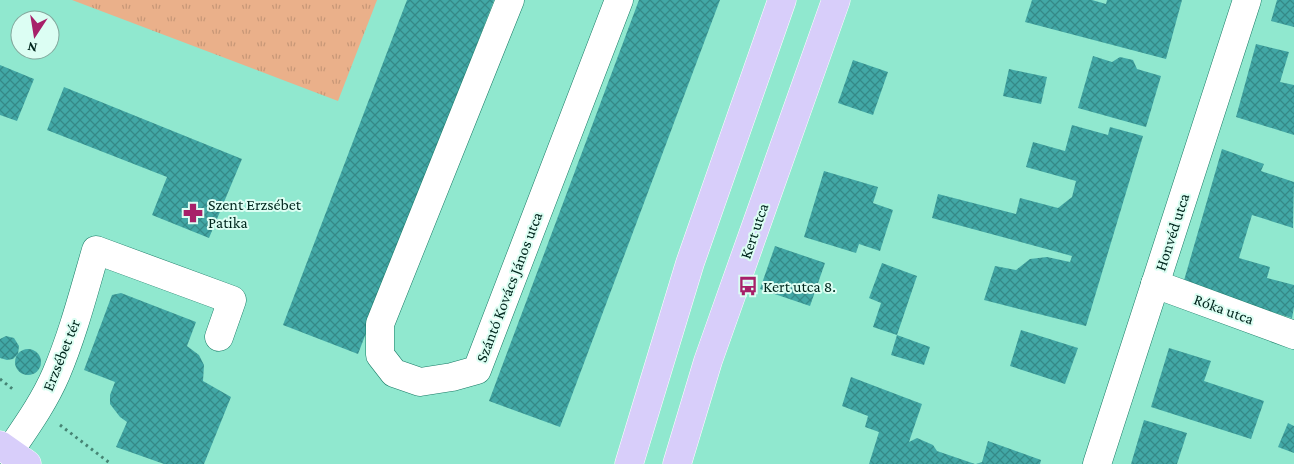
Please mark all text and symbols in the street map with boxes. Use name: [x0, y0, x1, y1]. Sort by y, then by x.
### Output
north arrow: [10, 10, 60, 60]
text: N: [26, 39, 39, 57]
street label: Honvéd utca: [1151, 191, 1193, 273]
place label: Szent Erzsébet Patika: [208, 196, 302, 231]
street label: Kert utca: [737, 200, 772, 261]
pharmacy icon: Szent Erzsébet Patika: [182, 202, 204, 224]
street label: Szántó Kovács János utca: [472, 209, 547, 365]
bus stop icon: Kert utca 8.: [737, 275, 759, 297]
place label: Kert utca 8.: [763, 278, 836, 295]
street label: Róka utca: [1192, 290, 1257, 328]
street label: Erzsébet tér: [39, 316, 83, 393]

